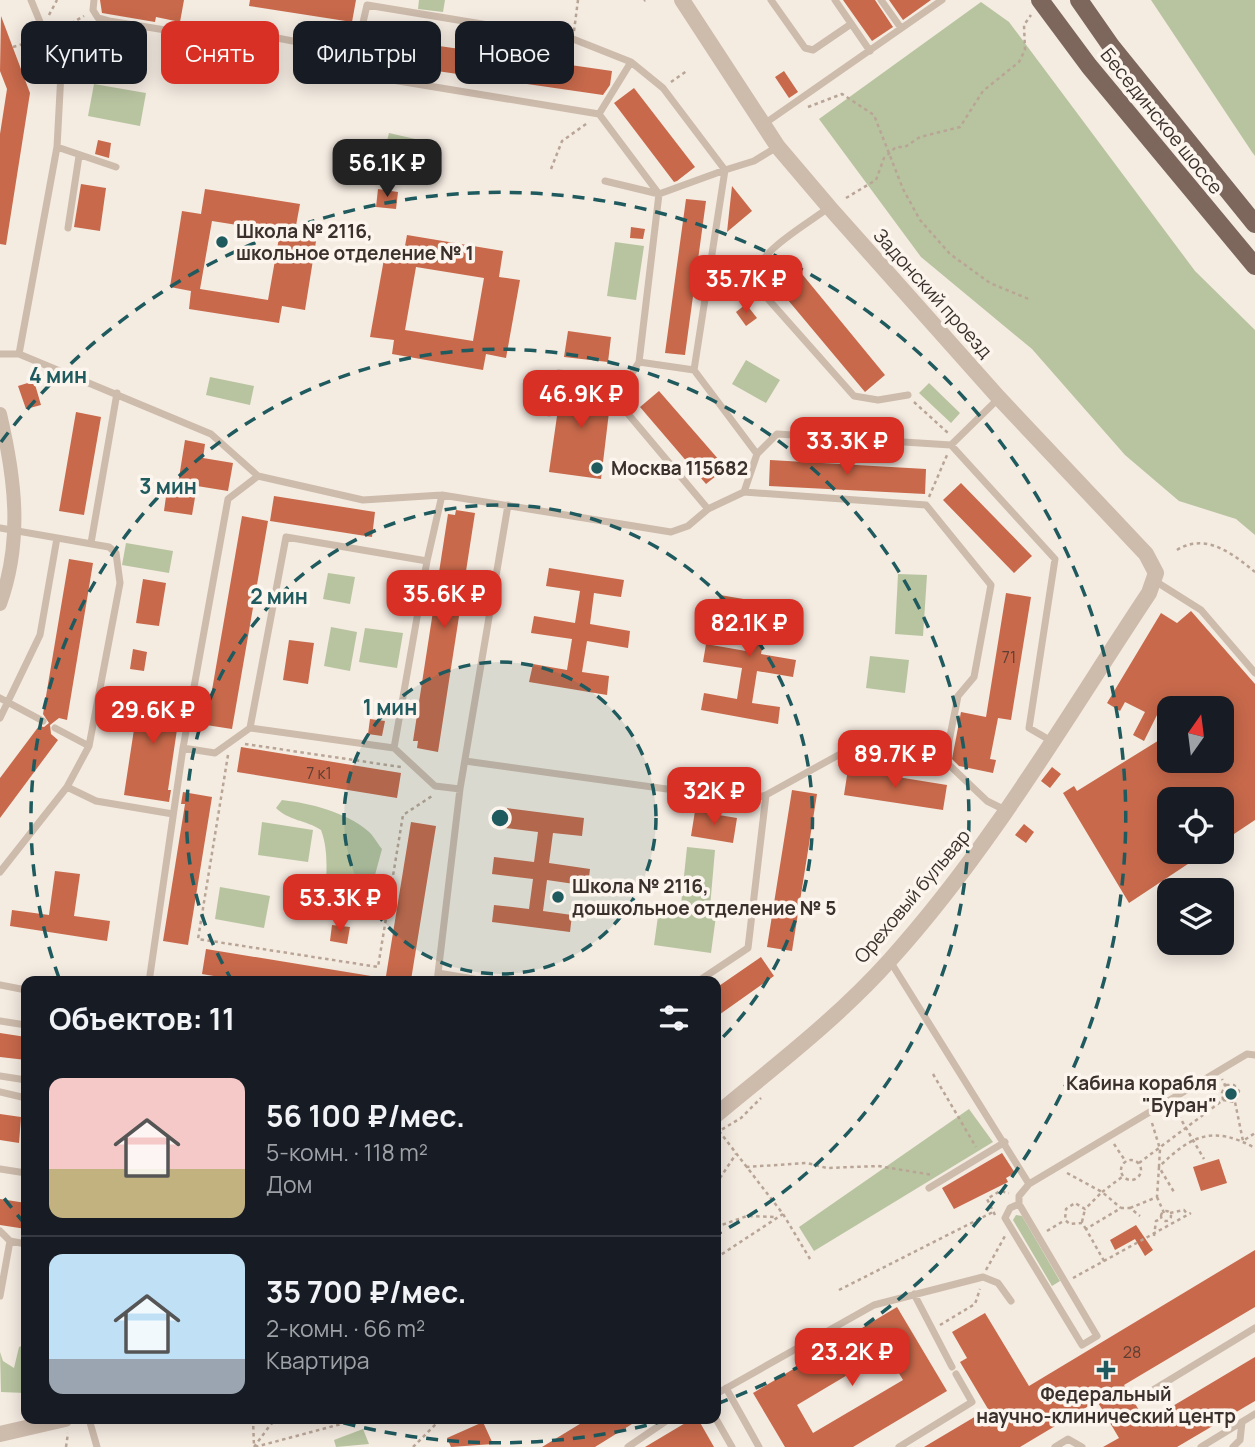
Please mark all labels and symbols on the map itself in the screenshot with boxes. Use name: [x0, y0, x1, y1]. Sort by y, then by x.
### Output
street label: Бесединское шоссе: [1095, 42, 1229, 200]
pin: 56.1K ₽: [322, 140, 452, 199]
place label: Школа № 2116, школьное отделение № 1: [236, 218, 474, 266]
street label: Задонский проезд: [868, 223, 998, 363]
marker: Школа № 2116, школьное отделение № 1: [214, 234, 230, 250]
pin: 35.7K ₽: [681, 256, 811, 315]
text: 4 мин: [29, 361, 87, 389]
pin: 46.9K ₽: [516, 370, 646, 430]
pin: 33.3K ₽: [782, 418, 912, 477]
place label: Москва 115682: [611, 455, 748, 481]
marker: Москва 115682: [589, 460, 605, 476]
text: 3 мин: [139, 472, 197, 500]
pin: 35.6K ₽: [379, 570, 509, 630]
text: 2 мин: [250, 582, 308, 610]
pin: 82.1K ₽: [684, 600, 814, 659]
house number: 71: [1002, 646, 1016, 668]
pin: 29.6K ₽: [88, 686, 218, 746]
text: 1 мин: [363, 693, 417, 721]
north arrow: [1157, 696, 1234, 774]
pin: 89.7K ₽: [830, 730, 960, 790]
house number: 7 к1: [306, 762, 332, 784]
pin: 32K ₽: [665, 768, 763, 827]
centre of rings: [488, 806, 512, 830]
street label: Ореховый бульвар: [848, 824, 976, 968]
place label: Школа № 2116, дошкольное отделение № 5: [572, 873, 836, 921]
pin: 53.3K ₽: [275, 874, 405, 934]
marker: Школа № 2116, дошкольное отделение № 5: [550, 889, 566, 905]
place label: Кабина корабля "Буран": [1066, 1070, 1217, 1118]
marker: Кабина корабля "Буран": [1223, 1086, 1239, 1102]
pin: 23.2K ₽: [787, 1328, 917, 1388]
house number: 28: [1123, 1341, 1141, 1363]
marker: Федеральный научно-клинический центр: [1096, 1360, 1116, 1380]
place label: Федеральный научно-клинический центр: [976, 1381, 1236, 1429]

